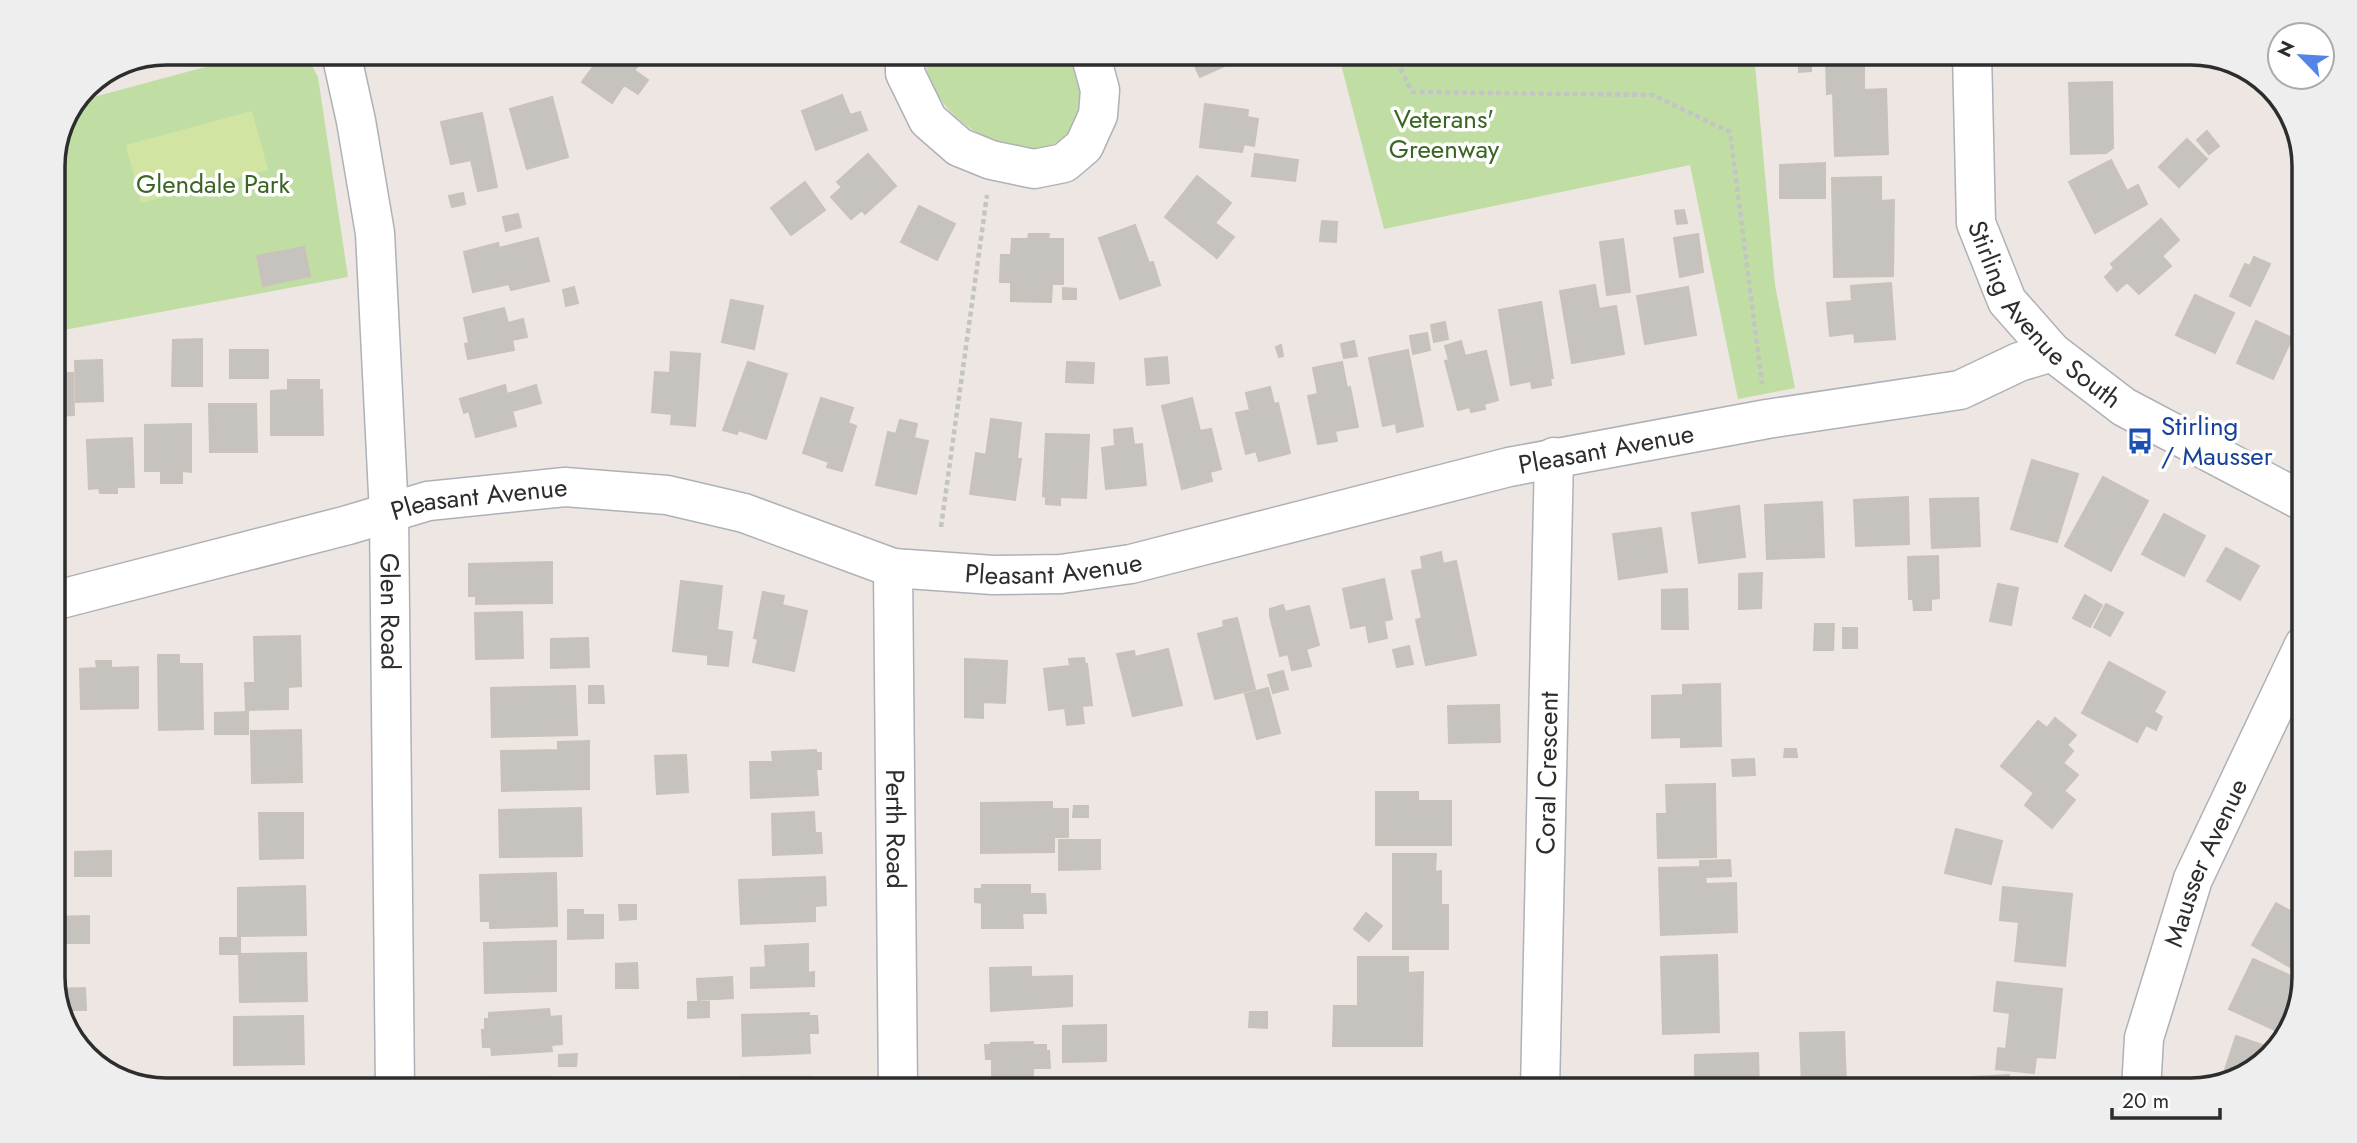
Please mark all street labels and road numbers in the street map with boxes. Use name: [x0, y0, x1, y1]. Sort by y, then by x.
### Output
street label: Stirling Avenue South: [1958, 215, 2130, 418]
street label: Pleasant Avenue: [1515, 414, 1697, 484]
street label: Pleasant Avenue: [386, 468, 569, 530]
street label: Pleasant Avenue: [963, 543, 1146, 594]
street label: Glen Road: [370, 553, 410, 670]
street label: Coral Crescent: [1526, 690, 1568, 855]
street label: Perth Road: [876, 769, 915, 889]
street label: Mausser Avenue: [2154, 772, 2257, 952]

